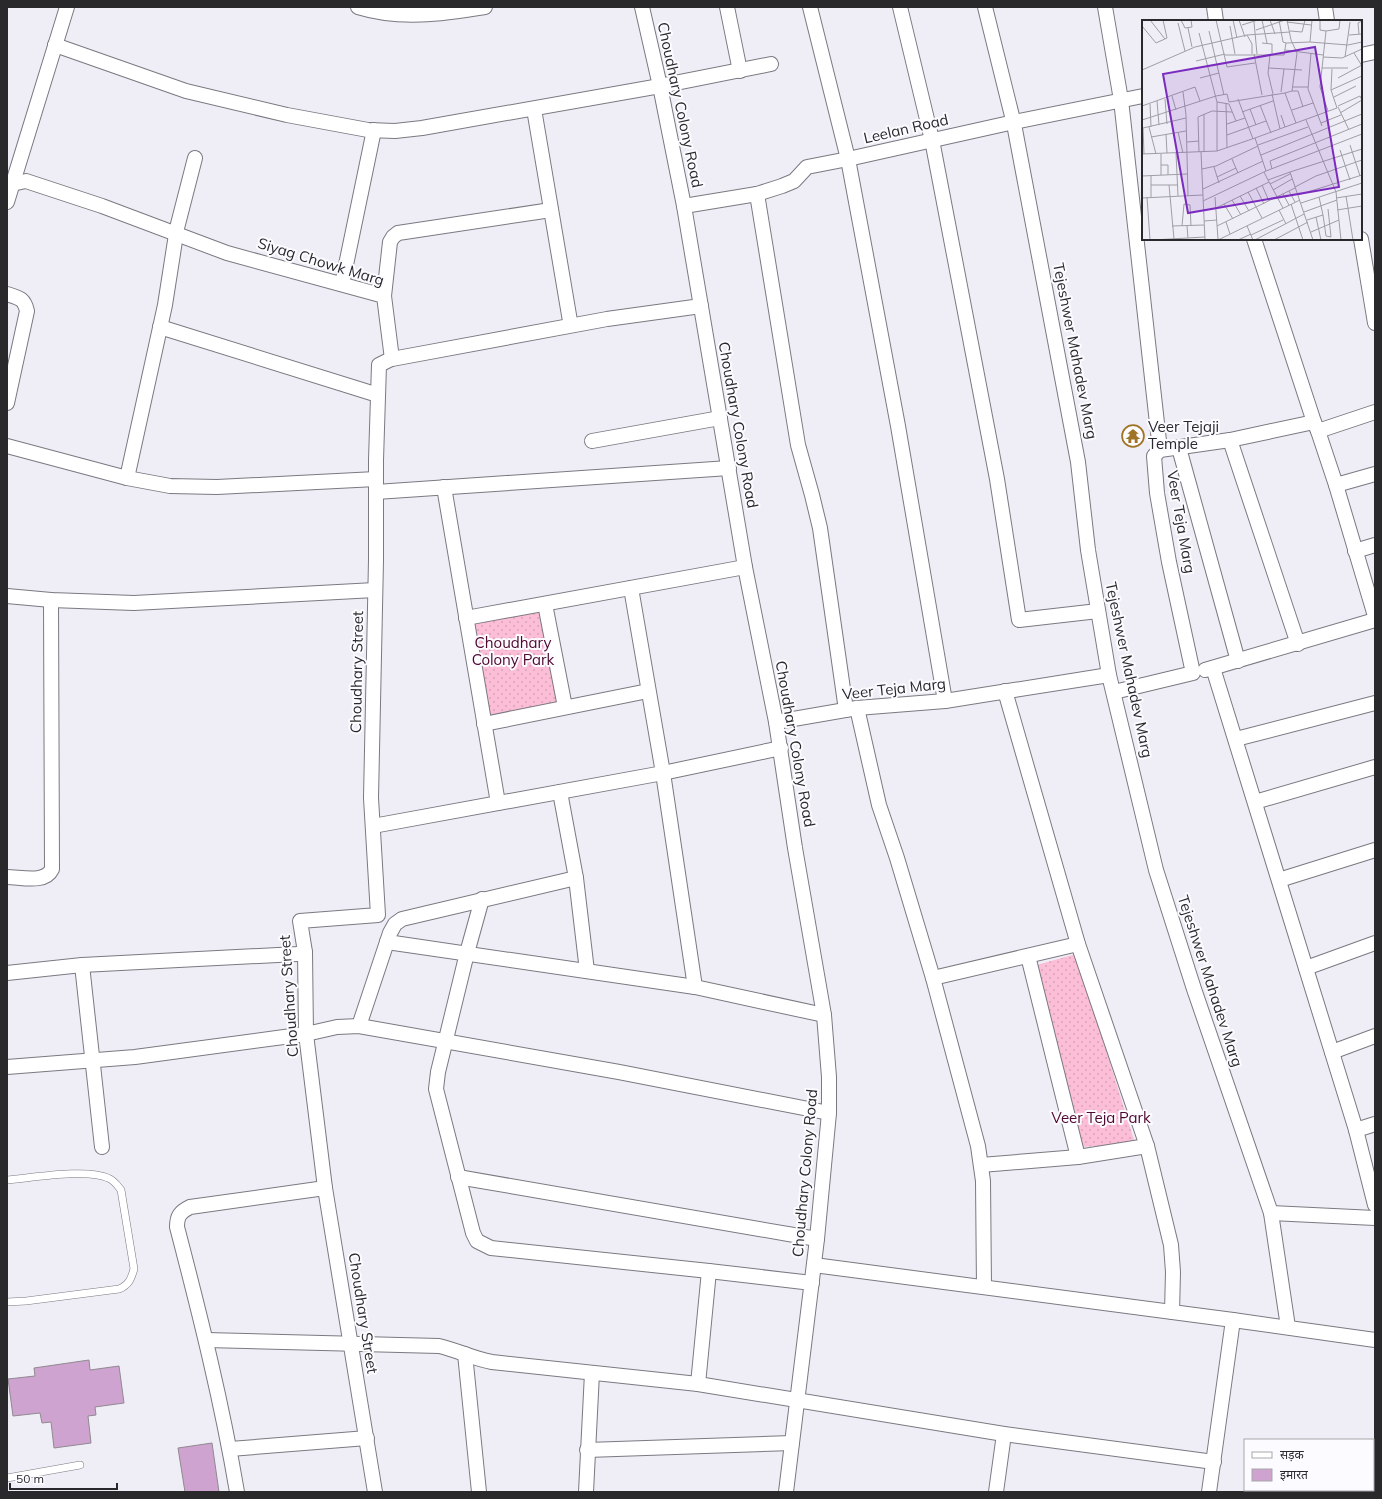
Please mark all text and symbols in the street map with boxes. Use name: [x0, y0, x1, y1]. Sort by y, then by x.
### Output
street label: Choudhary Colony Road: [654, 20, 707, 189]
inset map: [1142, 20, 1362, 240]
street label: Leelan Road: [862, 110, 950, 147]
street label: Siyag Chowk Marg: [256, 233, 387, 290]
street label: Tejeshwer Mahadev Marg: [1049, 261, 1102, 441]
street label: Choudhary Colony Road: [714, 340, 762, 510]
place label: Veer Tejaji Temple: [1148, 417, 1219, 453]
temple icon: Veer Tejaji Temple: [1120, 423, 1146, 449]
street label: Veer Teja Marg: [1163, 469, 1200, 575]
street label: Tejeshwer Mahadev Marg: [1102, 580, 1157, 760]
street label: Choudhary Street: [346, 611, 367, 733]
park label: Choudhary Colony Park: [472, 633, 555, 669]
street label: Choudhary Colony Road: [771, 659, 819, 829]
street label: Veer Teja Marg: [841, 674, 947, 703]
street label: Tejeshwer Mahadev Marg: [1174, 893, 1247, 1069]
street label: Choudhary Street: [275, 934, 302, 1058]
street label: Choudhary Colony Road: [788, 1088, 821, 1258]
park label: Veer Teja Park: [1051, 1108, 1151, 1127]
street label: Choudhary Street: [345, 1251, 382, 1375]
legend: [1244, 1439, 1374, 1491]
text: सड़क: [1280, 1447, 1305, 1462]
scale bar: [10, 1465, 117, 1491]
text: इमारत: [1280, 1467, 1309, 1482]
text: 50 m: [16, 1471, 44, 1486]

